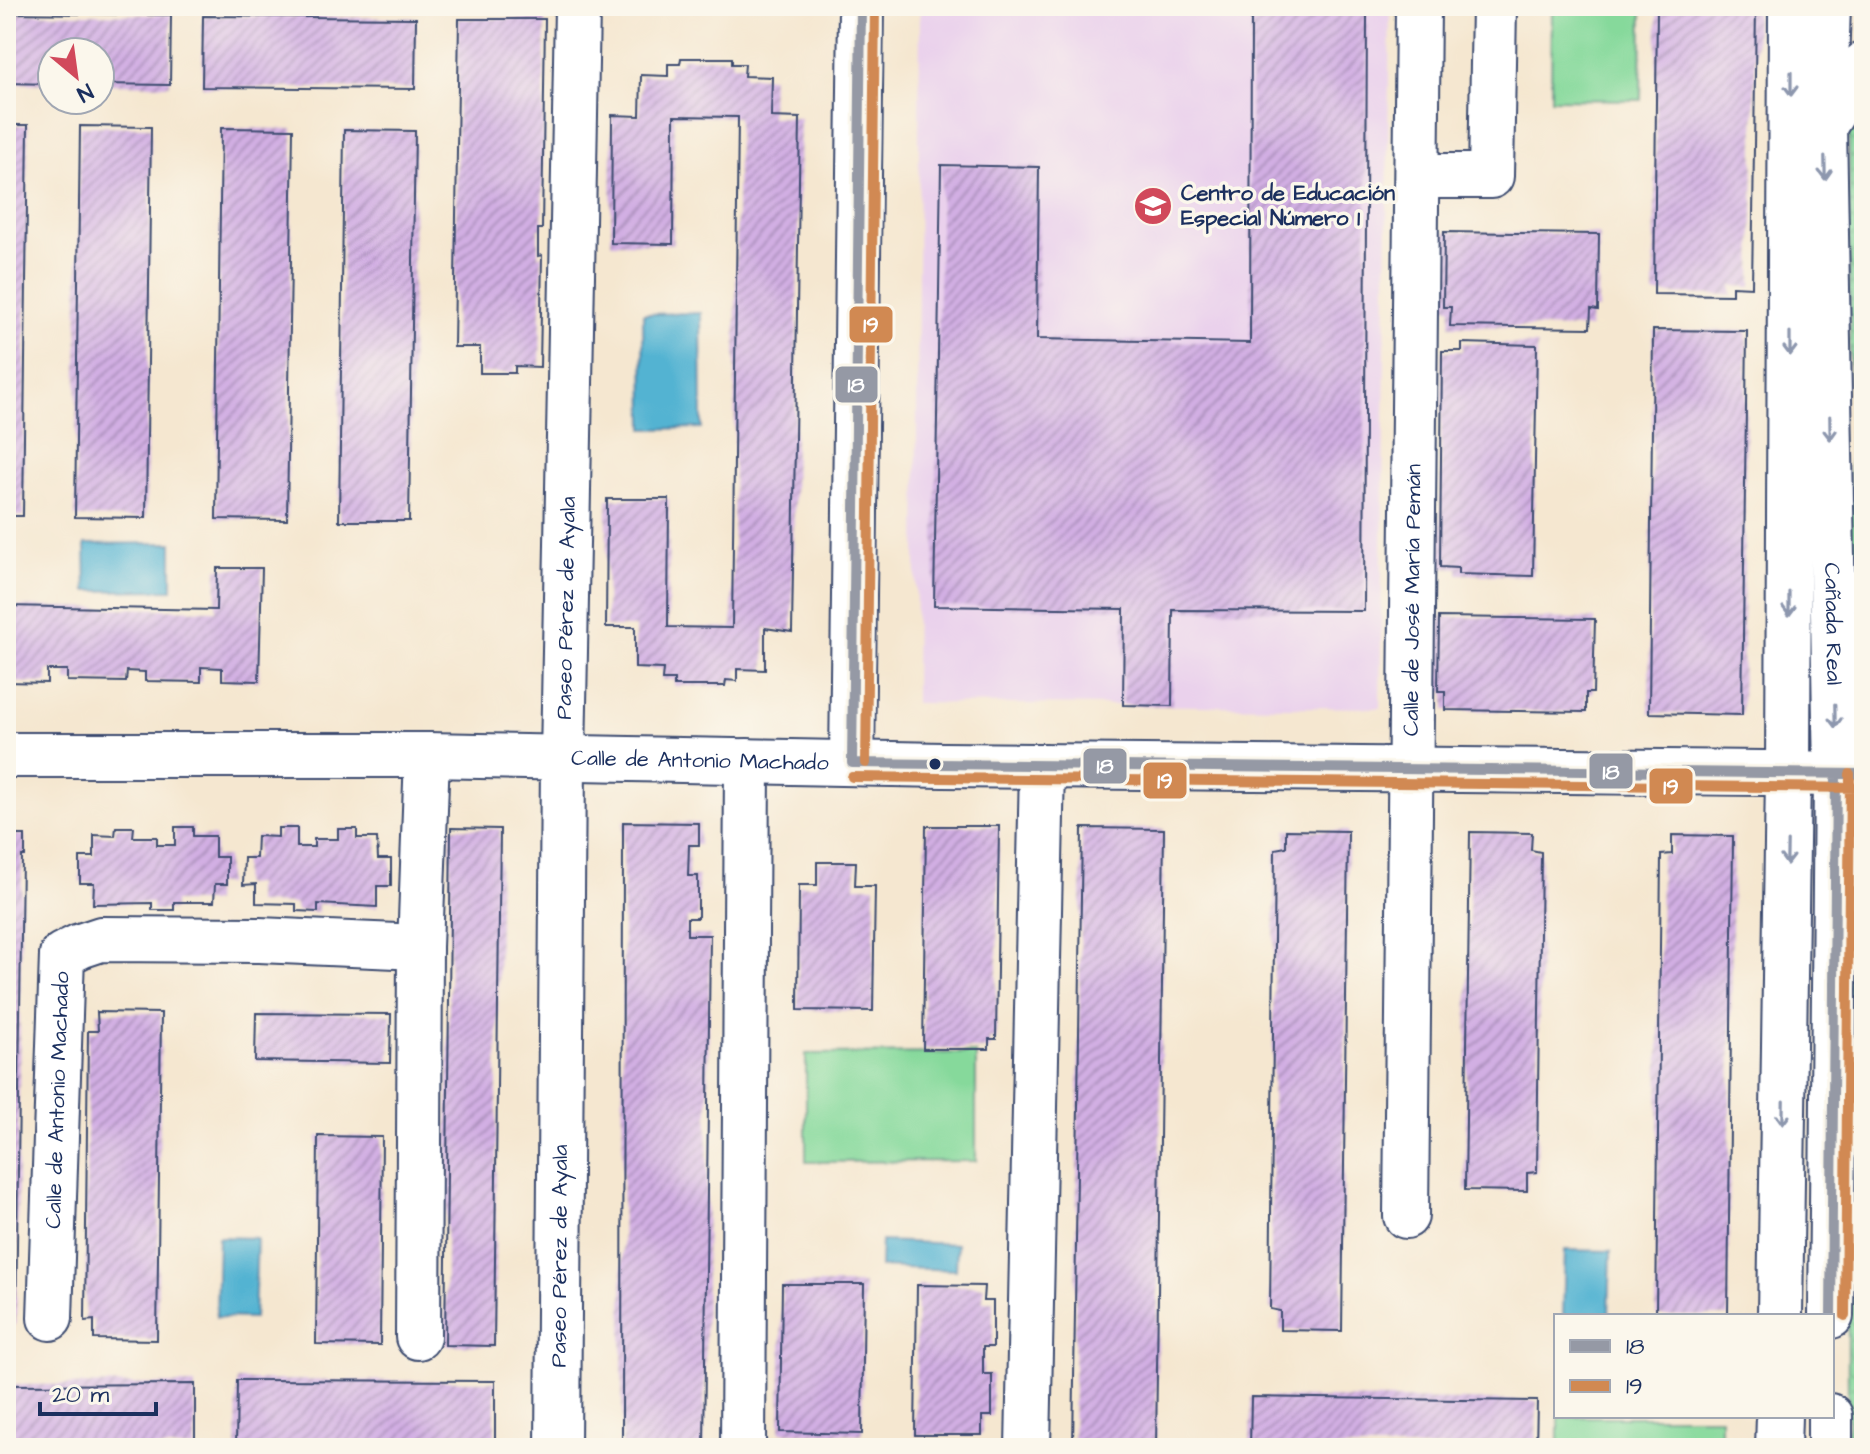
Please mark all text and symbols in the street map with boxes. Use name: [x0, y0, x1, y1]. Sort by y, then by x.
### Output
north arrow: [36, 36, 116, 116]
one-way arrow: [1783, 70, 1799, 97]
text: N: [71, 75, 99, 109]
one-way arrow: [1817, 154, 1833, 181]
place label: Centro de Educación Especial Número 1: [1181, 178, 1395, 234]
school or university icon: Centro de Educación Especial Número 1: [1132, 185, 1174, 227]
line badge: 19: [848, 305, 894, 344]
text: 19: [863, 310, 879, 341]
one-way arrow: [1782, 330, 1798, 357]
line badge: 18: [834, 365, 879, 404]
text: 18: [847, 370, 865, 401]
one-way arrow: [1822, 414, 1837, 441]
street label: Calle de José María Pemán: [1395, 464, 1429, 736]
street label: Paseo Pérez de Ayala: [548, 496, 584, 720]
street label: Cañada Real: [1817, 562, 1850, 685]
one-way arrow: [1781, 590, 1797, 617]
one-way arrow: [1827, 702, 1842, 729]
street label: Calle de Antonio Machado: [571, 742, 830, 778]
line badge: 18: [1082, 747, 1128, 785]
text: 18: [1096, 751, 1114, 782]
line badge: 18: [1588, 752, 1634, 790]
unlabelled marker: [927, 756, 943, 772]
text: 18: [1602, 757, 1620, 788]
line badge: 19: [1142, 761, 1188, 800]
text: 19: [1157, 766, 1173, 797]
line badge: 19: [1648, 767, 1694, 805]
text: 19: [1663, 772, 1679, 803]
one-way arrow: [1780, 839, 1795, 866]
street label: Calle de Antonio Machado: [37, 970, 77, 1229]
one-way arrow: [1776, 1099, 1791, 1126]
street label: Paseo Pérez de Ayala: [543, 1144, 577, 1368]
legend: [1554, 1314, 1834, 1418]
text: 18: [1626, 1330, 1645, 1364]
scale bar: [40, 1366, 156, 1416]
text: 19: [1626, 1370, 1643, 1404]
text: 20 m: [52, 1378, 109, 1412]

